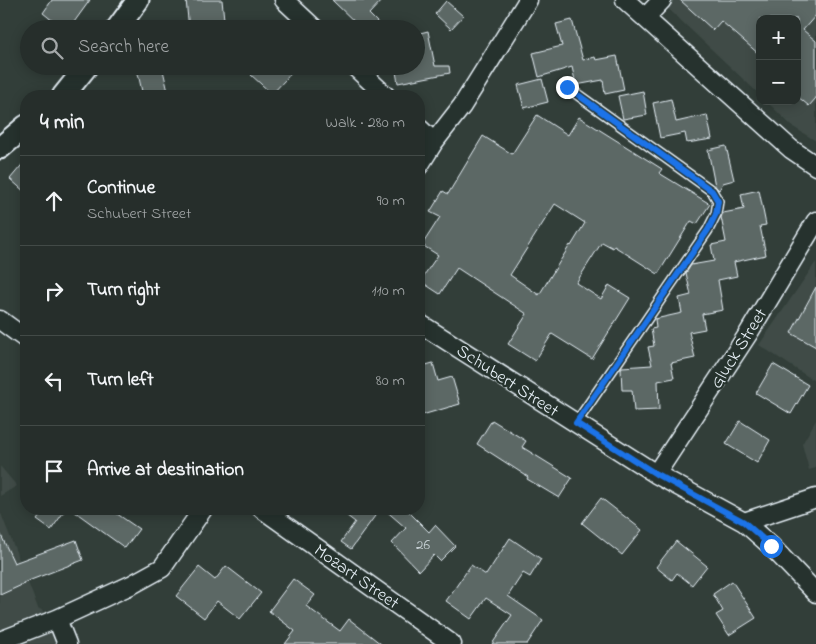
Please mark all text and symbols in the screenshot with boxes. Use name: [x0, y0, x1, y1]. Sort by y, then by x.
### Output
map controls: [756, 15, 801, 105]
button: +: [756, 15, 801, 60]
search box: [20, 20, 425, 75]
icon: search: [38, 34, 66, 62]
text: Search here: [78, 34, 169, 61]
button: −: [756, 60, 801, 105]
route end: [556, 76, 579, 99]
text: 4 min: [40, 108, 84, 138]
text: Walk · 280 m: [326, 111, 405, 135]
text: Continue: [87, 175, 155, 202]
icon: ahead: [40, 187, 68, 215]
text: 90 m: [377, 189, 405, 213]
text: Schubert Street: [87, 202, 191, 226]
icon: right: [40, 277, 68, 305]
text: Turn right: [87, 277, 160, 304]
text: 110 m: [371, 279, 405, 303]
street label: Gluck Street: [705, 304, 775, 394]
street label: Schubert Street: [451, 339, 563, 425]
icon: left: [40, 367, 68, 395]
text: Turn left: [87, 367, 154, 394]
text: 80 m: [376, 369, 405, 393]
icon: arrive: [40, 457, 68, 485]
text: Arrive at destination: [87, 457, 244, 484]
house number: 26: [416, 534, 430, 556]
route start: [760, 535, 783, 558]
street label: Mozart Street: [308, 539, 404, 617]

